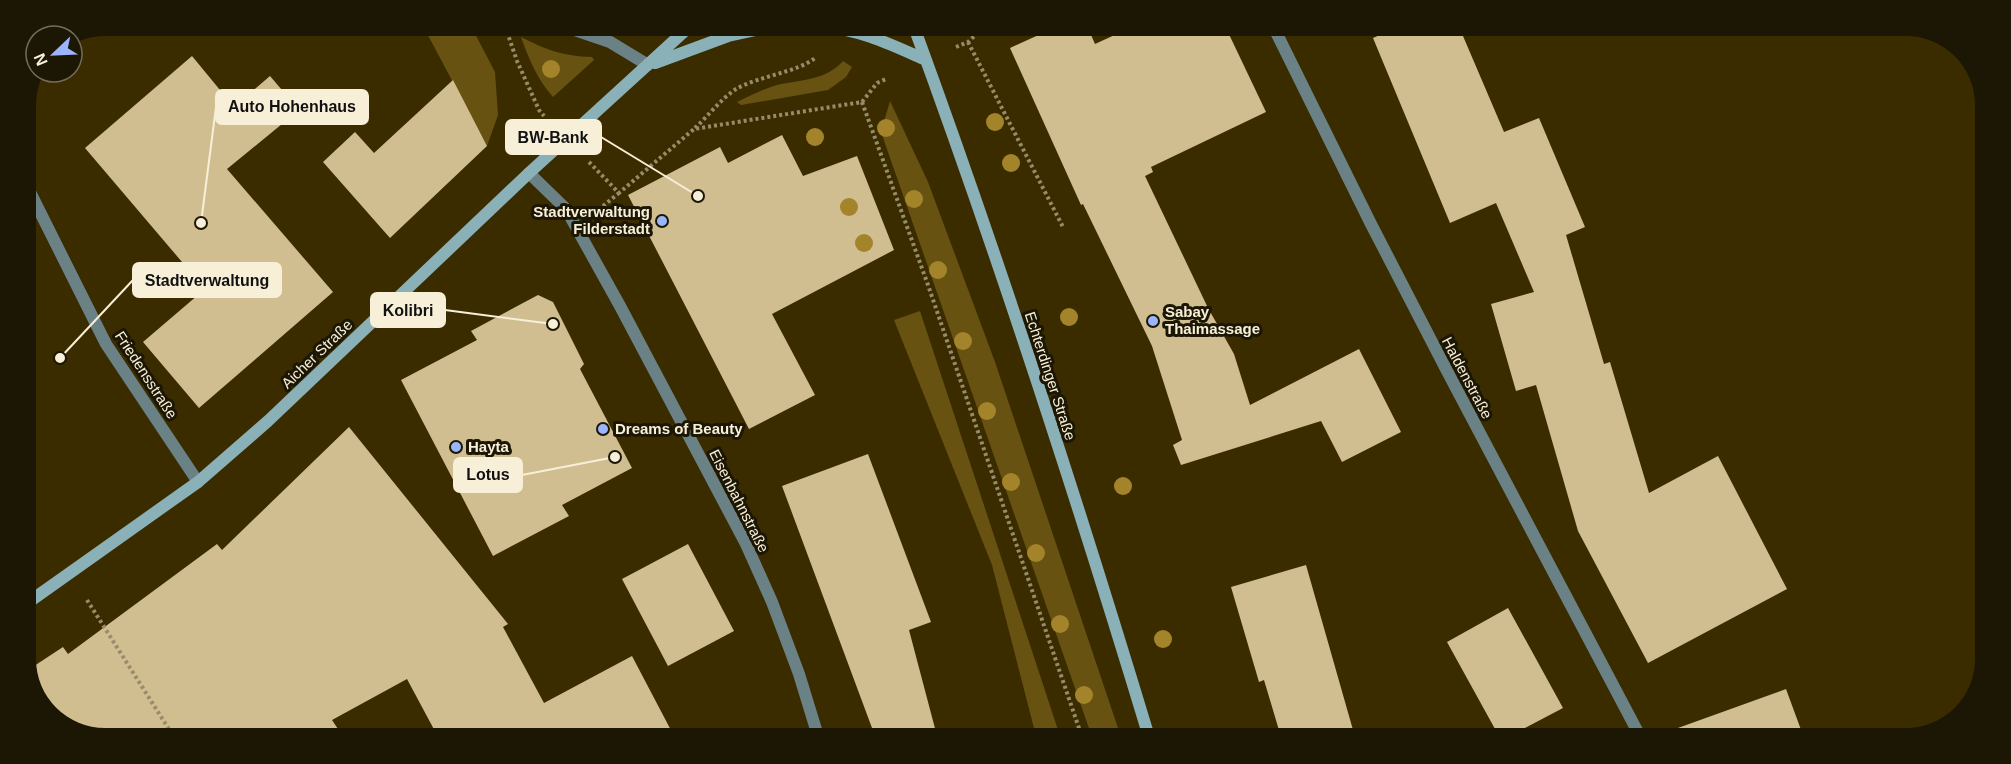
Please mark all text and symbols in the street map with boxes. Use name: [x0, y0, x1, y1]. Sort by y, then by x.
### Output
north arrow: [24, 24, 84, 84]
text: N: [31, 51, 51, 68]
callout: Auto Hohenhaus: [216, 90, 368, 124]
text: Auto Hohenhaus: [228, 98, 356, 115]
callout: BW-Bank: [506, 120, 601, 154]
text: BW-Bank: [518, 129, 588, 146]
place label: Stadtverwaltung Filderstadt: [533, 203, 650, 237]
marker: Stadtverwaltung Filderstadt: [655, 214, 669, 228]
callout: Stadtverwaltung: [133, 263, 281, 297]
text: Stadtverwaltung: [145, 272, 269, 289]
callout: Kolibri: [371, 293, 445, 327]
text: Kolibri: [383, 302, 433, 319]
place label: Sabay Thaimassage: [1165, 303, 1260, 337]
street label: Echterdinger Straße: [1022, 309, 1079, 442]
marker: Sabay Thaimassage: [1146, 314, 1160, 328]
street label: Aicher Straße: [278, 316, 356, 392]
street label: Friedensstraße: [112, 328, 181, 422]
street label: Haldenstraße: [1439, 334, 1496, 422]
place label: Dreams of Beauty: [615, 420, 743, 437]
marker: Dreams of Beauty: [596, 422, 610, 436]
place label: Hayta: [468, 438, 510, 455]
marker: Hayta: [449, 440, 463, 454]
street label: Eisenbahnstraße: [706, 446, 773, 555]
callout: Lotus: [454, 458, 522, 492]
text: Lotus: [466, 466, 510, 483]

